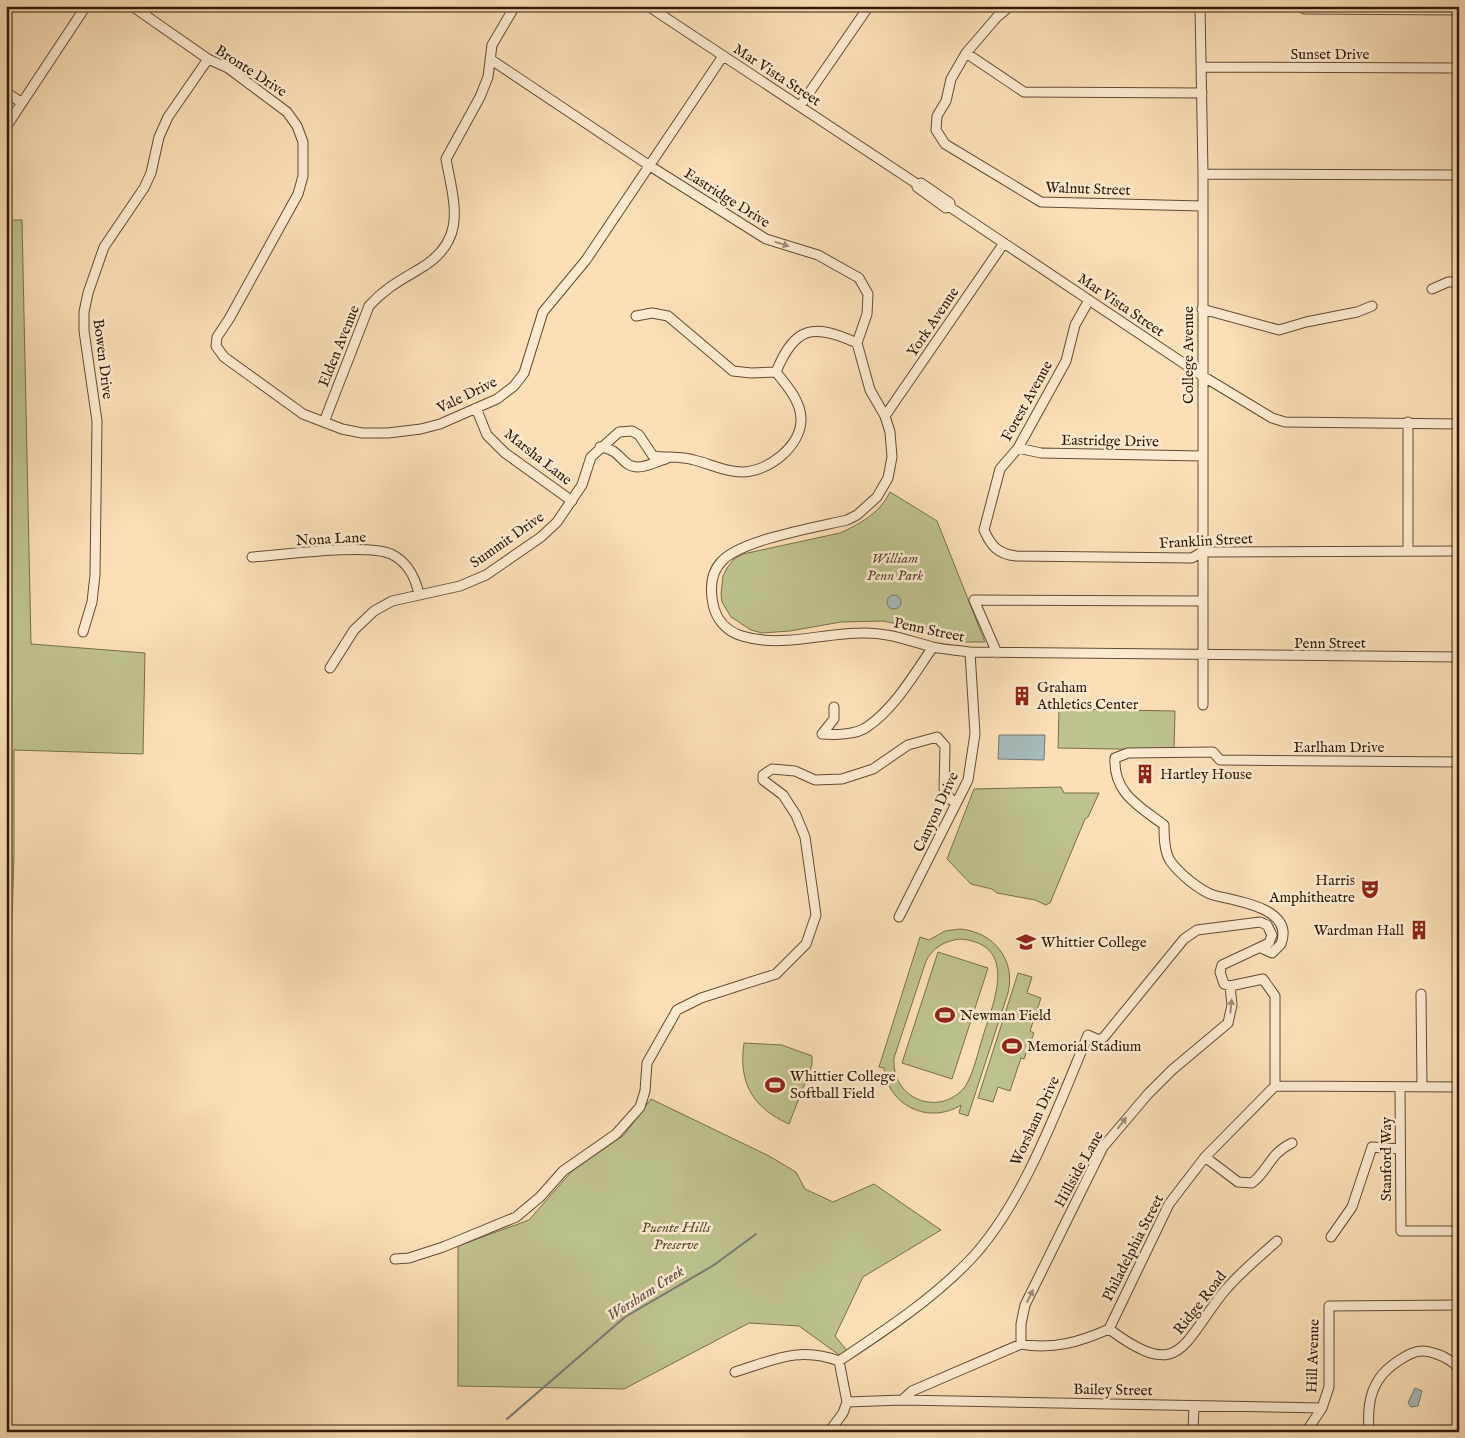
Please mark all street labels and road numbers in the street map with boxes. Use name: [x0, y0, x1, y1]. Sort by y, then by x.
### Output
street label: Mar Vista Street: [730, 40, 824, 110]
street label: Bronte Drive: [212, 41, 291, 101]
street label: Sunset Drive: [1291, 45, 1370, 64]
street label: Eastridge Drive: [680, 164, 774, 232]
street label: Walnut Street: [1045, 178, 1131, 200]
street label: Mar Vista Street: [1074, 269, 1168, 341]
street label: York Avenue: [903, 283, 963, 360]
street label: Elden Avenue: [314, 302, 364, 390]
street label: College Avenue: [1179, 306, 1198, 404]
street label: Bowen Drive: [89, 318, 117, 400]
street label: Forest Avenue: [997, 357, 1057, 445]
street label: Vale Drive: [433, 372, 500, 418]
street label: Marsha Lane: [500, 425, 576, 490]
street label: Eastridge Drive: [1061, 431, 1159, 451]
street label: Summit Drive: [466, 507, 548, 572]
street label: Nona Lane: [295, 528, 367, 550]
street label: Franklin Street: [1159, 529, 1253, 553]
street label: Penn Street: [892, 613, 966, 647]
street label: Penn Street: [1294, 634, 1366, 653]
street label: Earlham Drive: [1294, 738, 1384, 757]
street label: Canyon Drive: [909, 769, 963, 855]
street label: Worsham Drive: [1006, 1073, 1064, 1169]
street label: Stanford Way: [1377, 1116, 1396, 1201]
street label: Hillside Lane: [1050, 1127, 1108, 1211]
street label: Philadelphia Street: [1098, 1191, 1168, 1305]
street label: Ridge Road: [1169, 1267, 1231, 1339]
street label: Hill Avenue: [1302, 1318, 1324, 1393]
street label: Bailey Street: [1073, 1380, 1153, 1400]

